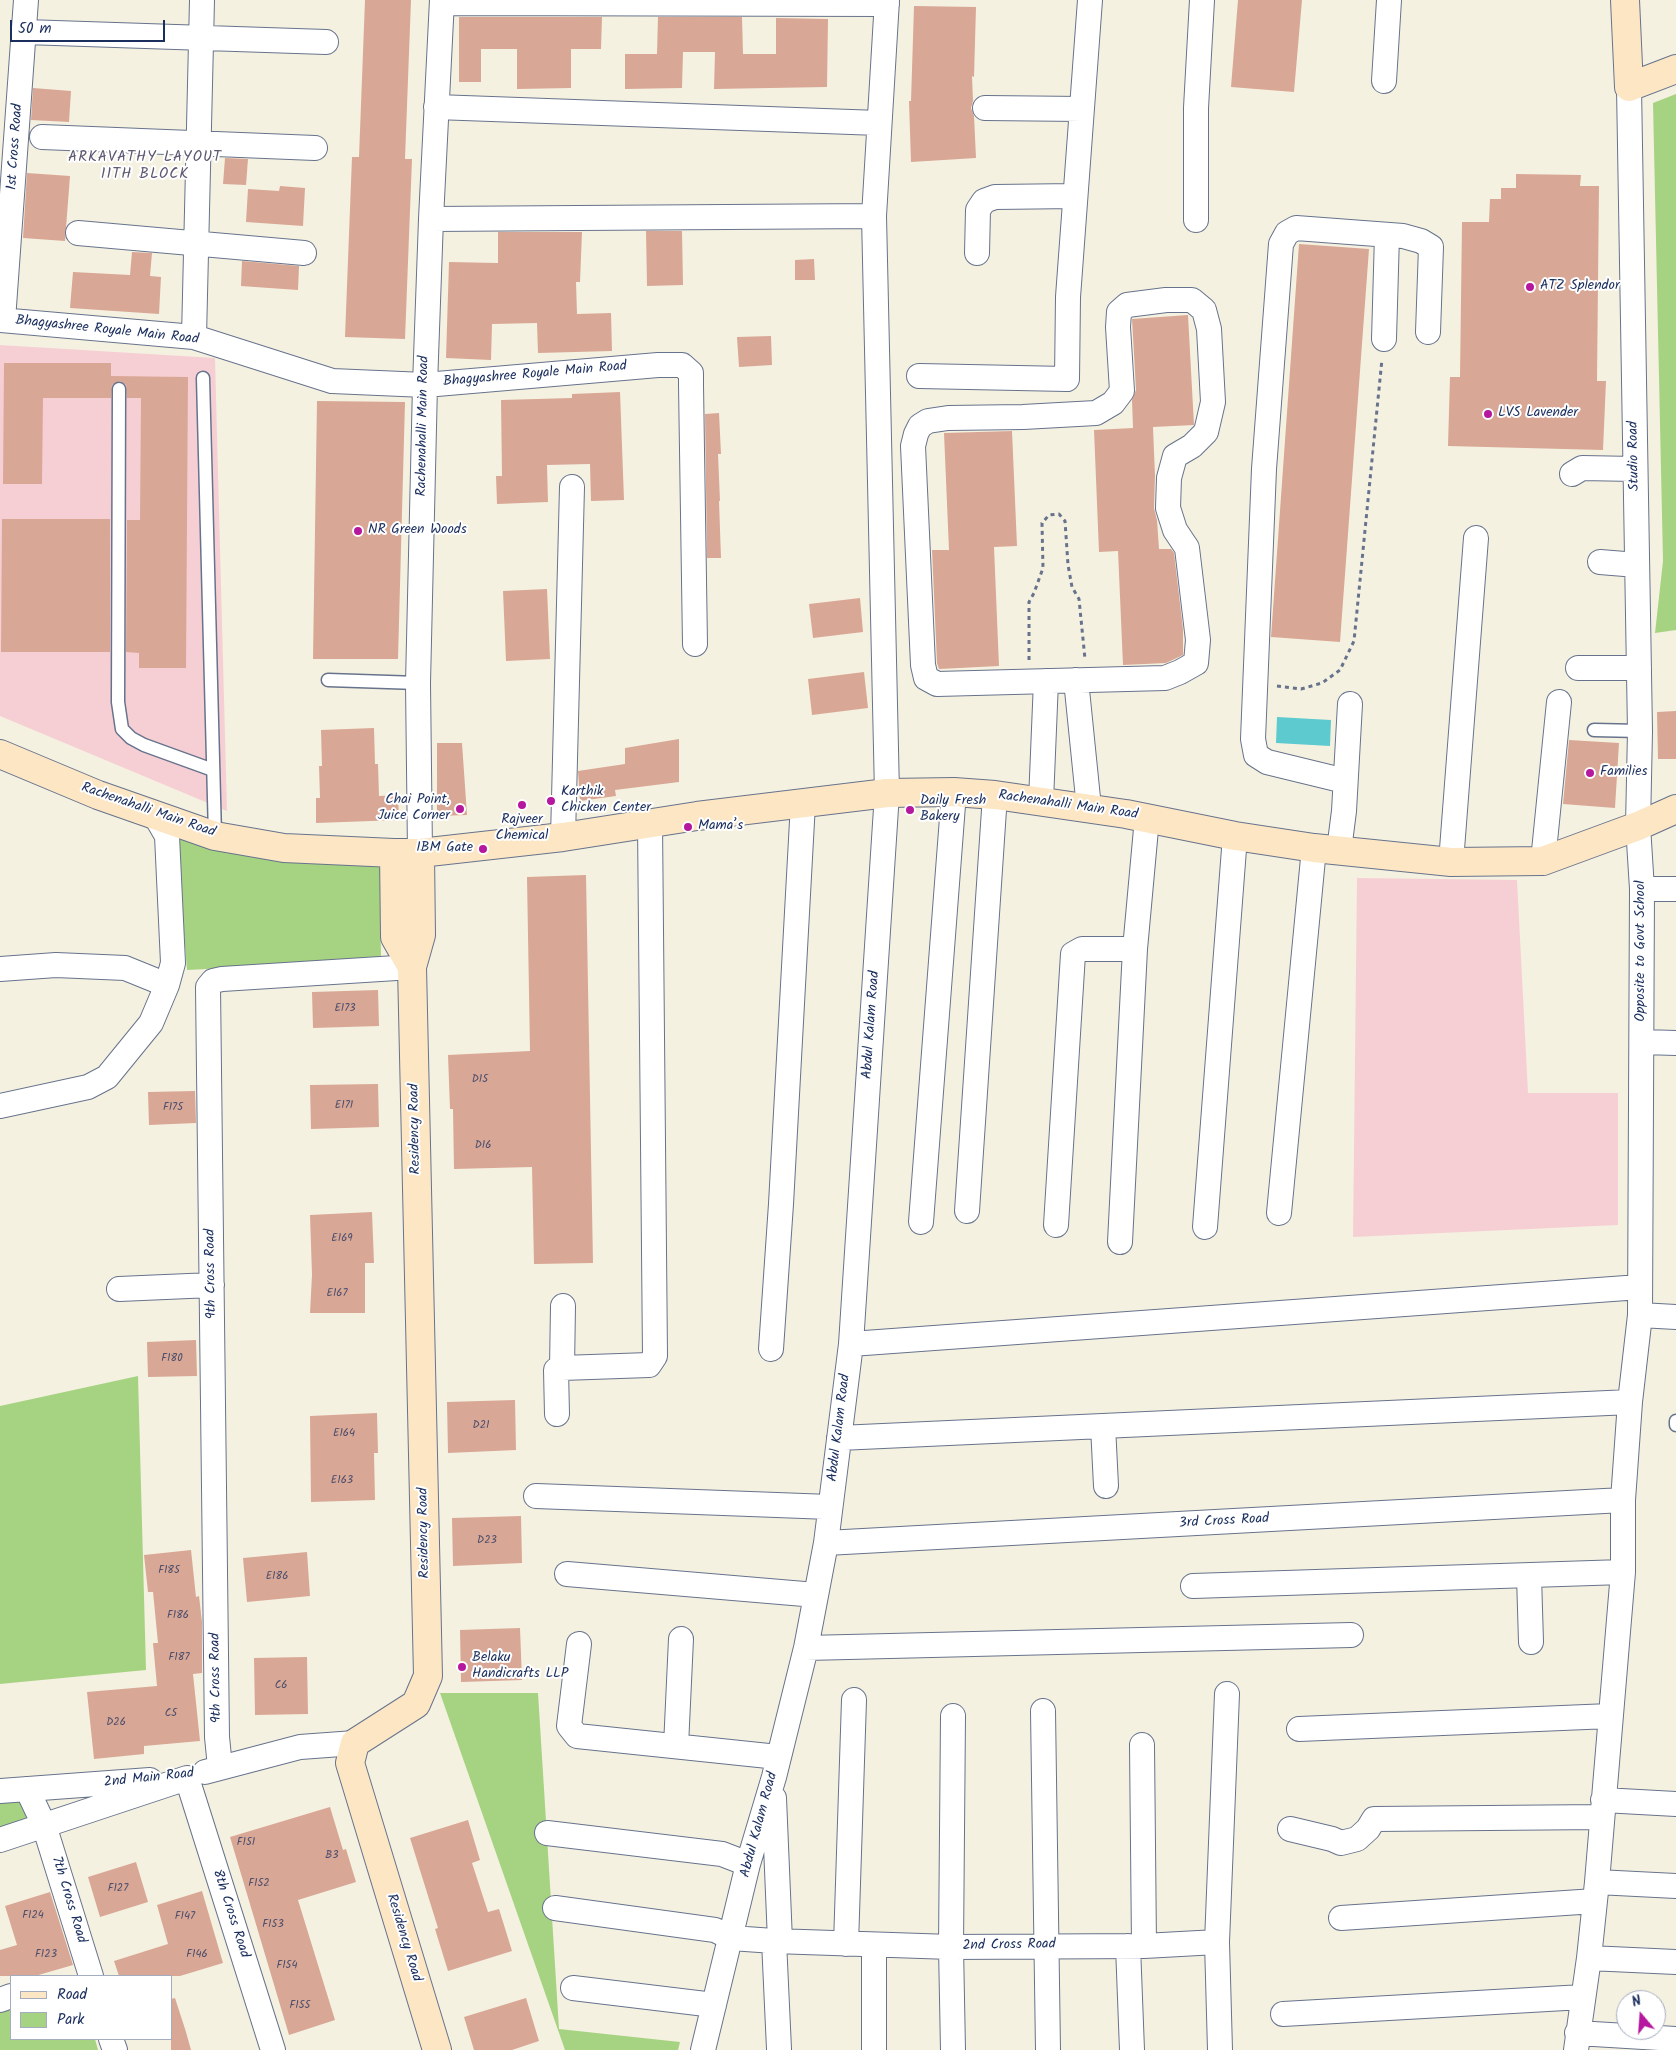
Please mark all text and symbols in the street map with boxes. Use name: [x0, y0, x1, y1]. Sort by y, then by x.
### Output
scale bar: [12, 10, 168, 42]
text: 50 m: [18, 17, 52, 41]
street label: 1st Cross Road: [5, 103, 27, 191]
district label: ARKAVATHY LAYOUT 11TH BLOCK: [66, 149, 224, 184]
place label: ATZ Splendor: [1540, 279, 1620, 295]
marker: ATZ Splendor: [1524, 281, 1536, 293]
street label: Bhagyashree Royale Main Road: [15, 313, 199, 349]
street label: Rachenahalli Main Road: [414, 355, 434, 497]
street label: Bhagyashree Royale Main Road: [443, 359, 627, 391]
place label: LVS Lavender: [1498, 406, 1578, 422]
marker: LVS Lavender: [1482, 408, 1494, 420]
street label: Studio Road: [1626, 421, 1644, 491]
place label: NR Green Woods: [368, 523, 467, 539]
marker: NR Green Woods: [352, 525, 364, 537]
place label: Families: [1600, 765, 1647, 781]
marker: Families: [1584, 767, 1596, 779]
street label: Rachenahalli Main Road: [79, 780, 217, 842]
place label: Karthik Chicken Center: [561, 785, 651, 818]
street label: Rachenahalli Main Road: [997, 788, 1139, 824]
place label: Chai Point, Juice Corner: [377, 793, 450, 826]
place label: Daily Fresh Bakery: [920, 794, 986, 826]
marker: Karthik Chicken Center: [545, 795, 557, 807]
marker: Rajveer Chemical: [516, 799, 528, 811]
marker: Chai Point, Juice Corner: [454, 803, 466, 815]
marker: Daily Fresh Bakery: [904, 804, 916, 816]
place label: Rajveer Chemical: [496, 813, 548, 846]
place label: Mama’s: [698, 819, 743, 835]
marker: Mama’s: [682, 821, 694, 833]
place label: IBM Gate: [416, 841, 473, 857]
marker: IBM Gate: [477, 843, 489, 855]
street label: Opposite to Govt School: [1634, 880, 1650, 1022]
street label: Abdul Kalam Road: [860, 970, 884, 1080]
house number: E173: [334, 1002, 356, 1016]
house number: D15: [472, 1073, 488, 1087]
street label: Residency Road: [407, 1083, 425, 1175]
house number: E171: [335, 1099, 353, 1113]
house number: F175: [163, 1101, 183, 1115]
house number: D16: [475, 1139, 491, 1153]
street label: 9th Cross Road: [203, 1229, 221, 1319]
house number: E169: [331, 1232, 353, 1246]
house number: E167: [326, 1287, 348, 1301]
house number: F180: [161, 1352, 183, 1366]
street label: Abdul Kalam Road: [825, 1373, 855, 1483]
house number: D21: [473, 1419, 489, 1433]
house number: E164: [333, 1427, 355, 1441]
house number: E163: [331, 1474, 353, 1488]
street label: Residency Road: [416, 1487, 434, 1579]
street label: 3rd Cross Road: [1179, 1511, 1269, 1533]
house number: D23: [477, 1534, 497, 1548]
house number: F185: [158, 1564, 180, 1578]
house number: E186: [266, 1570, 288, 1584]
house number: F186: [167, 1609, 189, 1623]
street label: 9th Cross Road: [208, 1633, 226, 1723]
house number: F187: [169, 1651, 189, 1665]
place label: Belaku Handicrafts LLP: [472, 1651, 568, 1684]
marker: Belaku Handicrafts LLP: [456, 1661, 468, 1673]
house number: C6: [275, 1679, 287, 1693]
house number: C5: [165, 1707, 177, 1721]
house number: D26: [106, 1716, 126, 1730]
street label: 2nd Main Road: [103, 1766, 195, 1792]
street label: Abdul Kalam Road: [738, 1771, 782, 1879]
house number: F151: [237, 1836, 255, 1850]
house number: B3: [325, 1849, 339, 1863]
street label: 7th Cross Road: [47, 1855, 89, 1945]
street label: 8th Cross Road: [208, 1868, 252, 1960]
house number: F152: [248, 1877, 270, 1891]
house number: F127: [108, 1882, 128, 1896]
street label: Residency Road: [382, 1892, 424, 1984]
house number: F124: [22, 1909, 44, 1923]
house number: F147: [175, 1910, 195, 1924]
house number: F153: [262, 1918, 284, 1932]
street label: 2nd Cross Road: [962, 1937, 1056, 1955]
house number: F123: [35, 1948, 57, 1962]
house number: F146: [186, 1948, 208, 1962]
house number: F154: [276, 1959, 298, 1973]
legend: [10, 1975, 172, 2040]
text: Road: [57, 1983, 87, 2007]
north arrow: [1616, 1990, 1666, 2040]
text: N: [1629, 1990, 1644, 2014]
house number: F155: [289, 1999, 311, 2013]
text: Park: [57, 2008, 84, 2032]

